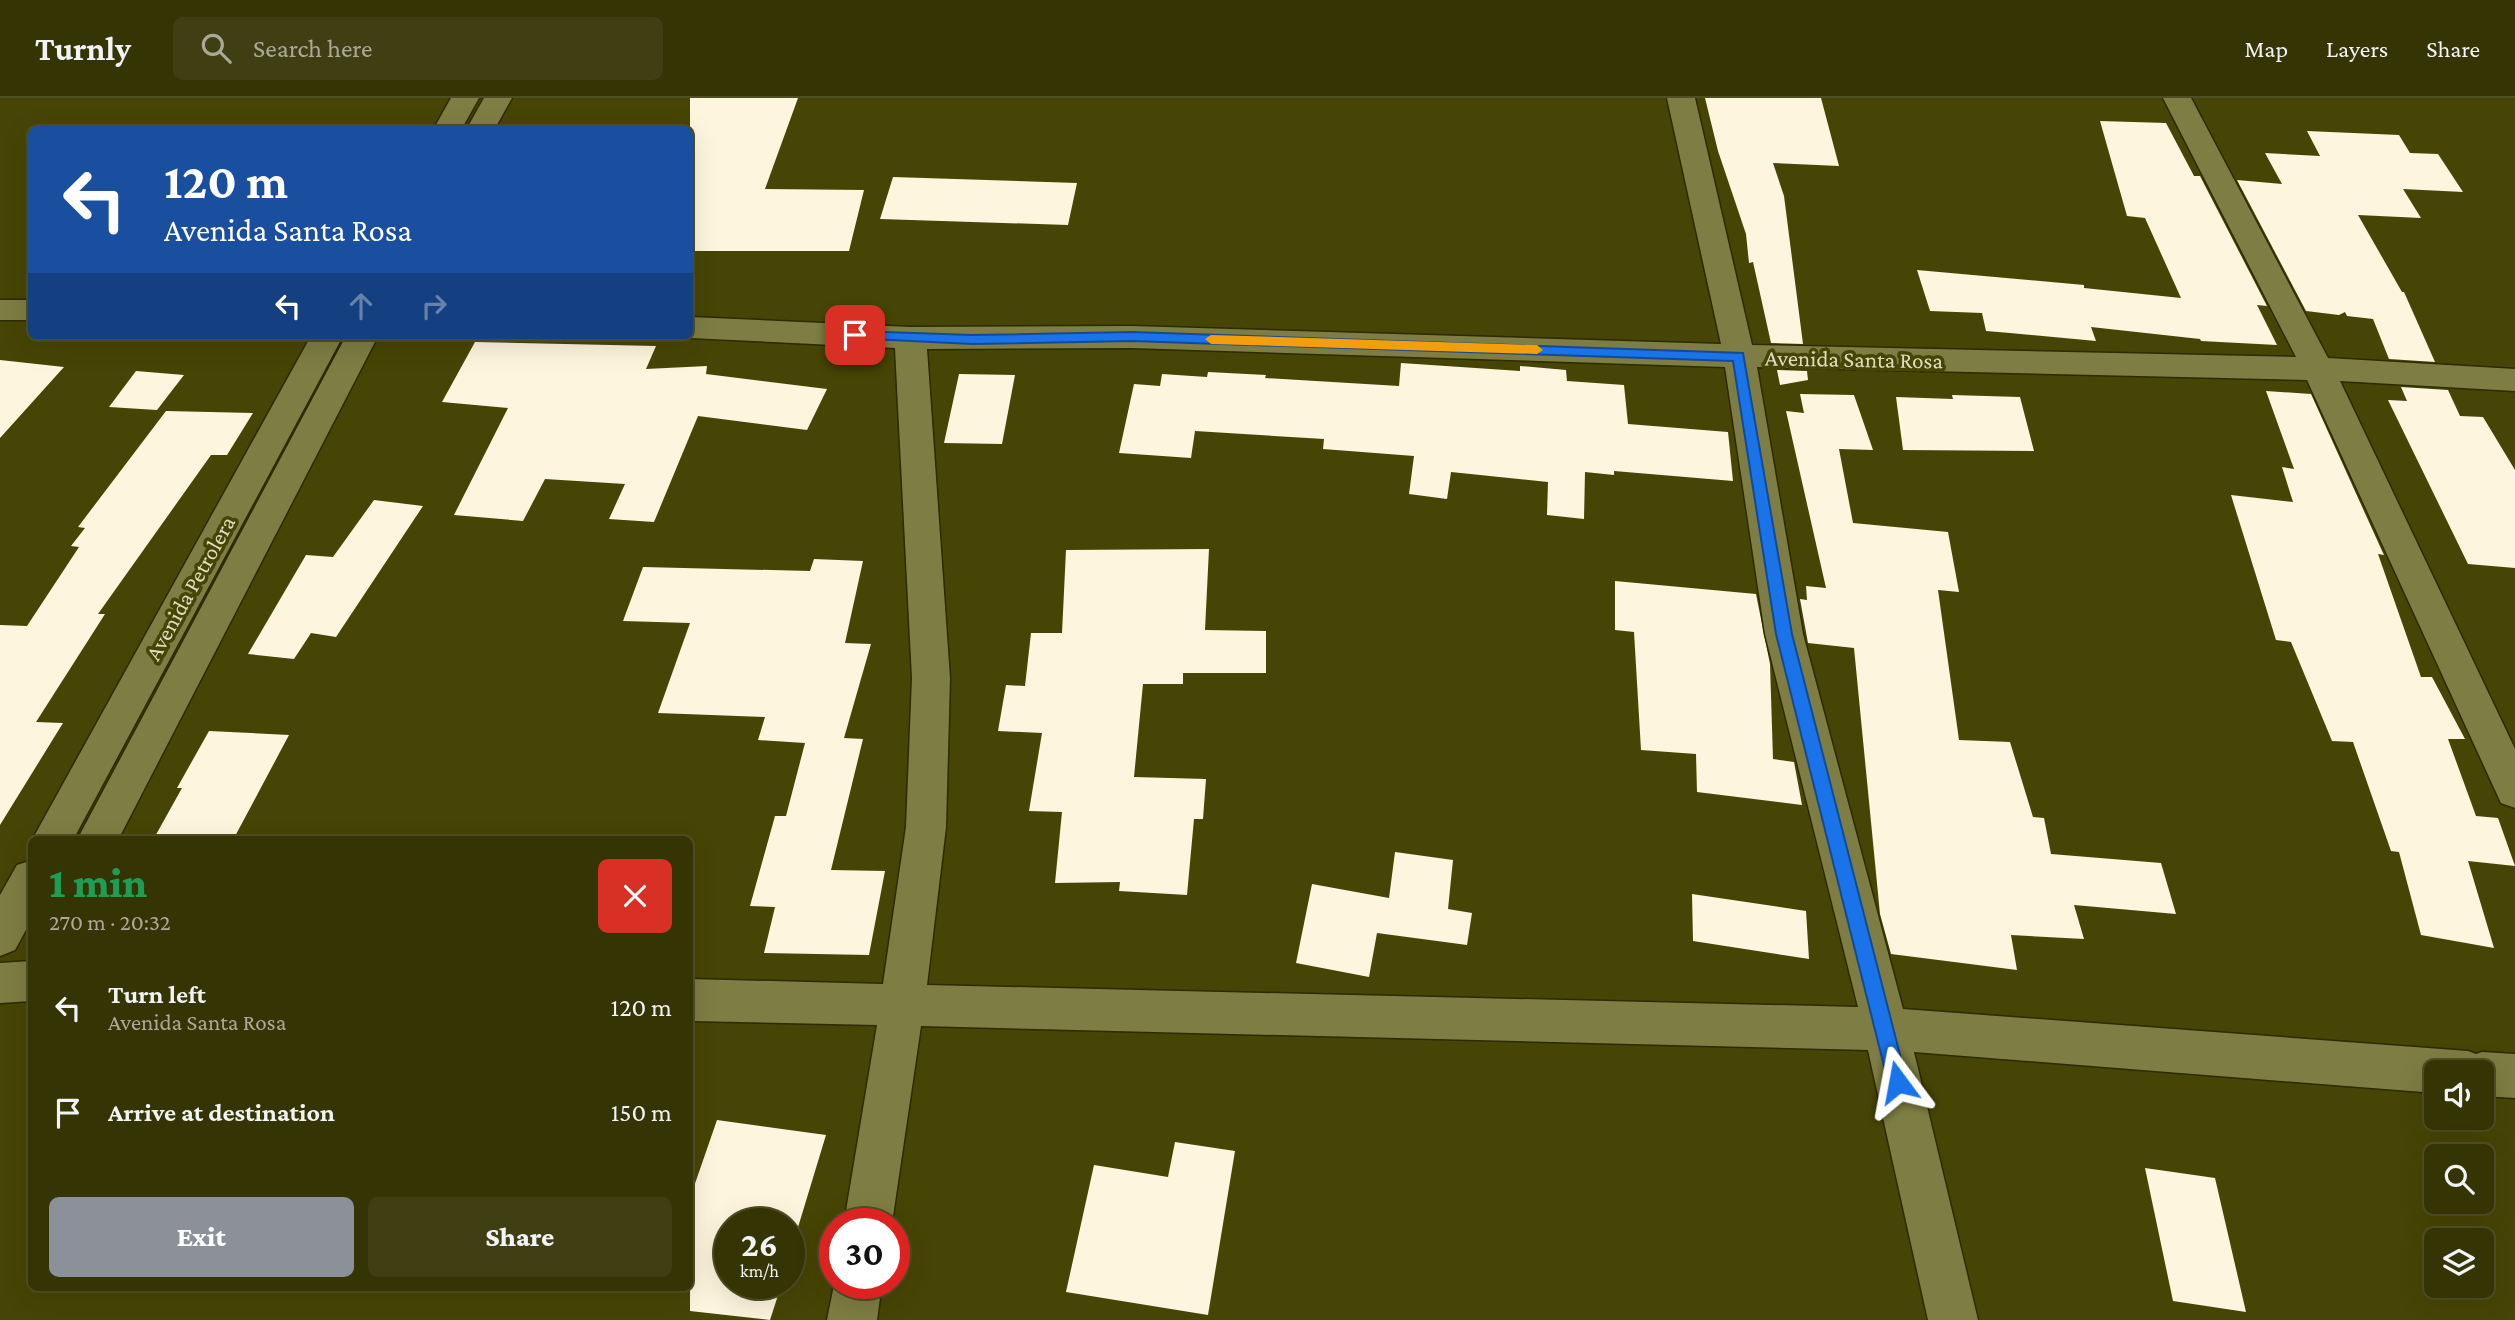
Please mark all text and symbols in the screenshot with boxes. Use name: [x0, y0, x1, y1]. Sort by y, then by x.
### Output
search box: [173, 17, 663, 80]
icon: search: [197, 29, 235, 67]
text: Turnly: [35, 30, 131, 67]
text: Search here: [253, 34, 372, 63]
text: Map: [2244, 35, 2288, 62]
text: Layers: [2326, 35, 2388, 62]
text: Share: [2426, 35, 2480, 62]
icon: left: [49, 154, 140, 245]
text: 120 m: [164, 154, 288, 209]
text: Avenida Santa Rosa: [164, 212, 412, 248]
icon: left: [269, 287, 307, 325]
icon: ahead: [342, 287, 380, 325]
icon: right: [415, 287, 453, 325]
pin: [825, 305, 885, 365]
icon: arrive: [836, 316, 874, 354]
street label: Avenida Santa Rosa: [1765, 344, 1944, 374]
street label: Avenida Petrolera: [140, 511, 241, 665]
text: 1 min: [49, 859, 147, 906]
button: close: [598, 859, 672, 933]
text: 270 m · 20:32: [49, 909, 171, 935]
text: Turn left: [108, 980, 206, 1009]
icon: left: [49, 989, 87, 1027]
text: 120 m: [611, 993, 672, 1022]
text: Avenida Santa Rosa: [108, 1009, 286, 1035]
position arrow: [1861, 1045, 1935, 1119]
map controls: [2424, 1060, 2494, 1298]
button: sound: [2424, 1060, 2494, 1130]
icon: arrive: [49, 1094, 87, 1132]
text: Arrive at destination: [108, 1098, 335, 1127]
text: 150 m: [611, 1098, 672, 1127]
button: search: [2424, 1144, 2494, 1214]
button: Exit: [49, 1197, 354, 1277]
button: Share: [368, 1197, 672, 1277]
speed limit sign: 30: [819, 1208, 910, 1299]
text: 26: [741, 1225, 778, 1264]
button: layers: [2424, 1228, 2494, 1298]
text: km/h: [740, 1261, 779, 1281]

